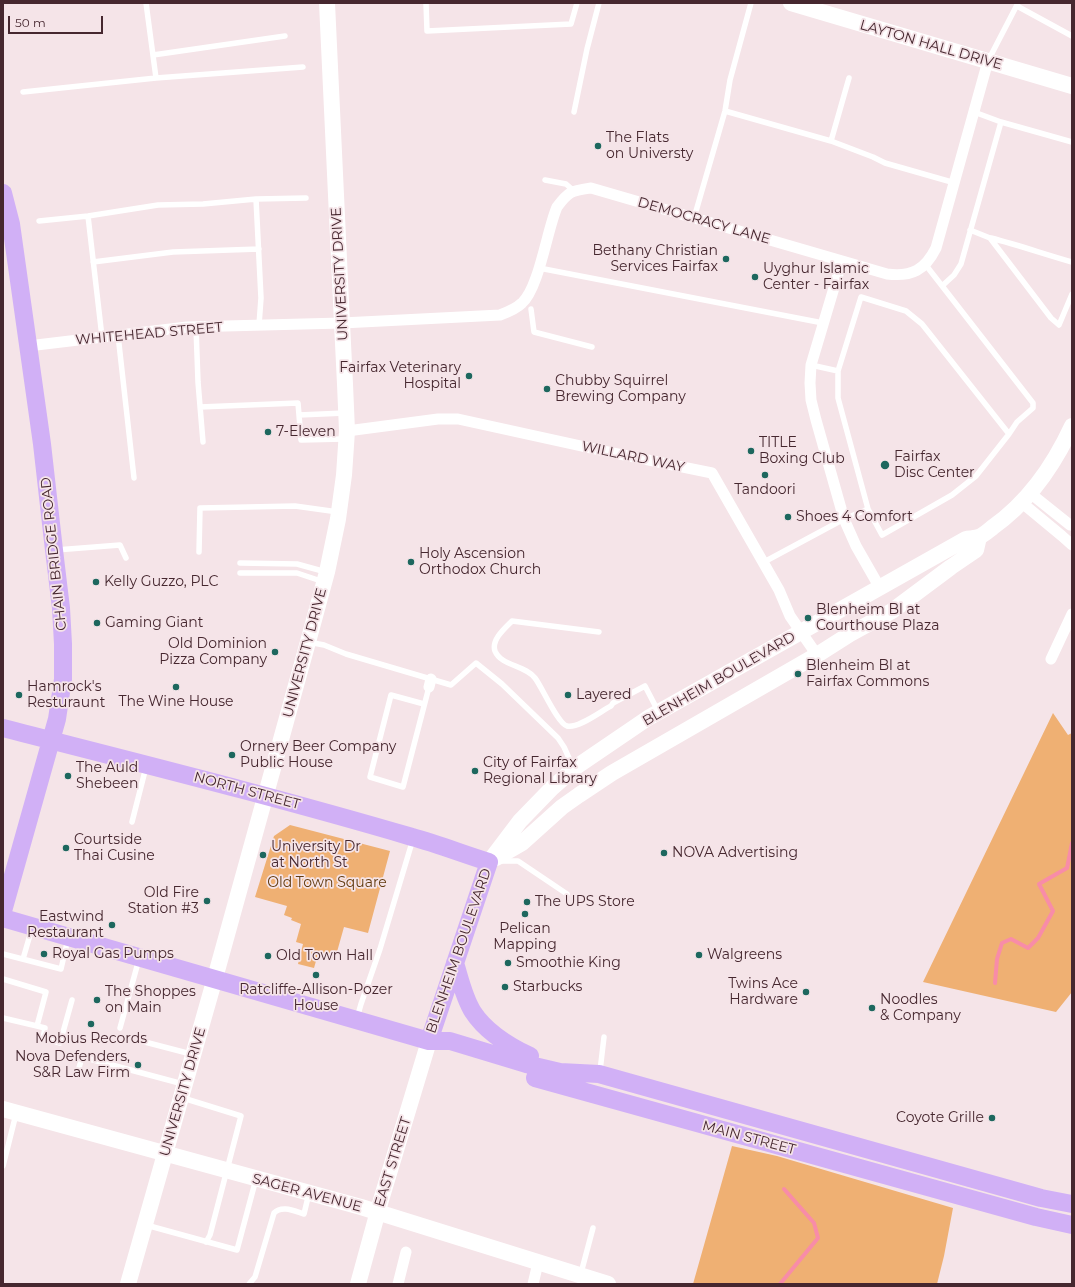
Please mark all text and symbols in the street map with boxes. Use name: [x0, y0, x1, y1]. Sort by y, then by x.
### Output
scale bar: [10, 8, 105, 34]
text: 50 m: [15, 15, 46, 30]
street label: LAYTON HALL DRIVE: [858, 17, 1004, 73]
place label: The Flats on Universty: [606, 130, 693, 162]
marker: The Flats on Universty: [593, 141, 603, 151]
street label: DEMOCRACY LANE: [636, 194, 772, 248]
street label: UNIVERSITY DRIVE: [328, 207, 352, 341]
place label: Bethany Christian Services Fairfax: [592, 243, 718, 276]
marker: Bethany Christian Services Fairfax: [721, 254, 731, 264]
place label: Uyghur Islamic Center - Fairfax: [763, 261, 869, 294]
marker: Uyghur Islamic Center - Fairfax: [750, 272, 760, 282]
street label: WHITEHEAD STREET: [75, 319, 223, 349]
place label: Fairfax Veterinary Hospital: [339, 360, 461, 392]
marker: Fairfax Veterinary Hospital: [464, 371, 474, 381]
place label: Chubby Squirrel Brewing Company: [555, 373, 686, 406]
marker: Chubby Squirrel Brewing Company: [542, 384, 552, 394]
place label: 7-Eleven: [276, 424, 336, 440]
marker: 7-Eleven: [263, 427, 273, 437]
place label: TITLE Boxing Club: [759, 435, 845, 468]
street label: WILLARD WAY: [580, 438, 686, 476]
marker: TITLE Boxing Club: [746, 446, 756, 456]
place label: Fairfax Disc Center: [894, 449, 975, 482]
marker: Fairfax Disc Center: [879, 459, 891, 471]
marker: Tandoori: [760, 470, 770, 480]
street label: CHAIN BRIDGE ROAD: [38, 476, 70, 632]
place label: Tandoori: [734, 482, 796, 498]
place label: Shoes 4 Comfort: [796, 509, 913, 525]
marker: Shoes 4 Comfort: [783, 512, 793, 522]
place label: Holy Ascension Orthodox Church: [419, 546, 541, 578]
marker: Holy Ascension Orthodox Church: [406, 557, 416, 567]
place label: Kelly Guzzo, PLC: [104, 574, 218, 590]
marker: Kelly Guzzo, PLC: [91, 577, 101, 587]
street label: UNIVERSITY DRIVE: [280, 586, 330, 720]
place label: Blenheim Bl at Courthouse Plaza: [816, 602, 939, 634]
marker: Blenheim Bl at Courthouse Plaza: [803, 613, 813, 623]
place label: Gaming Giant: [105, 615, 203, 631]
marker: Gaming Giant: [92, 618, 102, 628]
street label: BLENHEIM BOULEVARD: [640, 628, 798, 730]
place label: Old Dominion Pizza Company: [159, 636, 267, 668]
marker: Old Dominion Pizza Company: [270, 647, 280, 657]
place label: Blenheim Bl at Fairfax Commons: [806, 658, 929, 690]
marker: Blenheim Bl at Fairfax Commons: [793, 669, 803, 679]
place label: Hamrock's Resturaunt: [27, 679, 105, 712]
marker: The Wine House: [171, 682, 181, 692]
place label: Layered: [576, 687, 631, 703]
marker: Hamrock's Resturaunt: [14, 690, 24, 700]
marker: Layered: [563, 690, 573, 700]
place label: The Wine House: [118, 694, 234, 710]
place label: Ornery Beer Company Public House: [240, 739, 396, 772]
marker: Ornery Beer Company Public House: [227, 750, 237, 760]
place label: City of Fairfax Regional Library: [483, 755, 597, 788]
place label: The Auld Shebeen: [76, 760, 138, 792]
marker: City of Fairfax Regional Library: [470, 766, 480, 776]
street label: NORTH STREET: [192, 769, 302, 813]
marker: The Auld Shebeen: [63, 771, 73, 781]
place label: Courtside Thai Cusine: [74, 832, 155, 864]
place label: University Dr at North St: [271, 839, 361, 872]
marker: Courtside Thai Cusine: [61, 843, 71, 853]
place label: NOVA Advertising: [672, 845, 798, 861]
marker: NOVA Advertising: [659, 848, 669, 858]
marker: University Dr at North St: [258, 850, 268, 860]
street label: BLENHEIM BOULEVARD: [423, 866, 495, 1036]
park label: Old Town Square: [267, 875, 387, 891]
place label: Old Fire Station #3: [128, 885, 199, 918]
place label: The UPS Store: [535, 894, 635, 910]
marker: Old Fire Station #3: [202, 896, 212, 906]
marker: The UPS Store: [522, 897, 532, 907]
place label: Eastwind Restaurant: [27, 909, 104, 942]
marker: Pelican Mapping: [520, 909, 530, 919]
marker: Eastwind Restaurant: [107, 920, 117, 930]
place label: Pelican Mapping: [493, 921, 557, 954]
place label: Royal Gas Pumps: [52, 946, 174, 962]
place label: Walgreens: [707, 947, 782, 963]
place label: Old Town Hall: [276, 948, 373, 964]
marker: Royal Gas Pumps: [39, 949, 49, 959]
marker: Walgreens: [694, 950, 704, 960]
marker: Old Town Hall: [263, 951, 273, 961]
place label: Smoothie King: [516, 955, 621, 971]
marker: Smoothie King: [503, 958, 513, 968]
marker: Ratcliffe-Allison-Pozer House: [311, 970, 321, 980]
place label: Twins Ace Hardware: [728, 976, 798, 1008]
place label: Starbucks: [513, 979, 582, 995]
place label: Ratcliffe-Allison-Pozer House: [239, 982, 393, 1014]
marker: Starbucks: [500, 982, 510, 992]
place label: The Shoppes on Main: [105, 984, 196, 1016]
marker: Twins Ace Hardware: [801, 987, 811, 997]
place label: Noodles & Company: [880, 992, 961, 1024]
marker: The Shoppes on Main: [92, 995, 102, 1005]
marker: Noodles & Company: [867, 1003, 877, 1013]
marker: Mobius Records: [86, 1019, 96, 1029]
street label: UNIVERSITY DRIVE: [157, 1026, 209, 1158]
place label: Mobius Records: [35, 1031, 147, 1047]
place label: Nova Defenders, S&R Law Firm: [15, 1049, 130, 1082]
marker: Nova Defenders, S&R Law Firm: [133, 1060, 143, 1070]
place label: Coyote Grille: [896, 1110, 984, 1126]
marker: Coyote Grille: [987, 1113, 997, 1123]
street label: EAST STREET: [371, 1115, 415, 1209]
street label: MAIN STREET: [700, 1117, 798, 1159]
street label: SAGER AVENUE: [250, 1170, 364, 1216]

